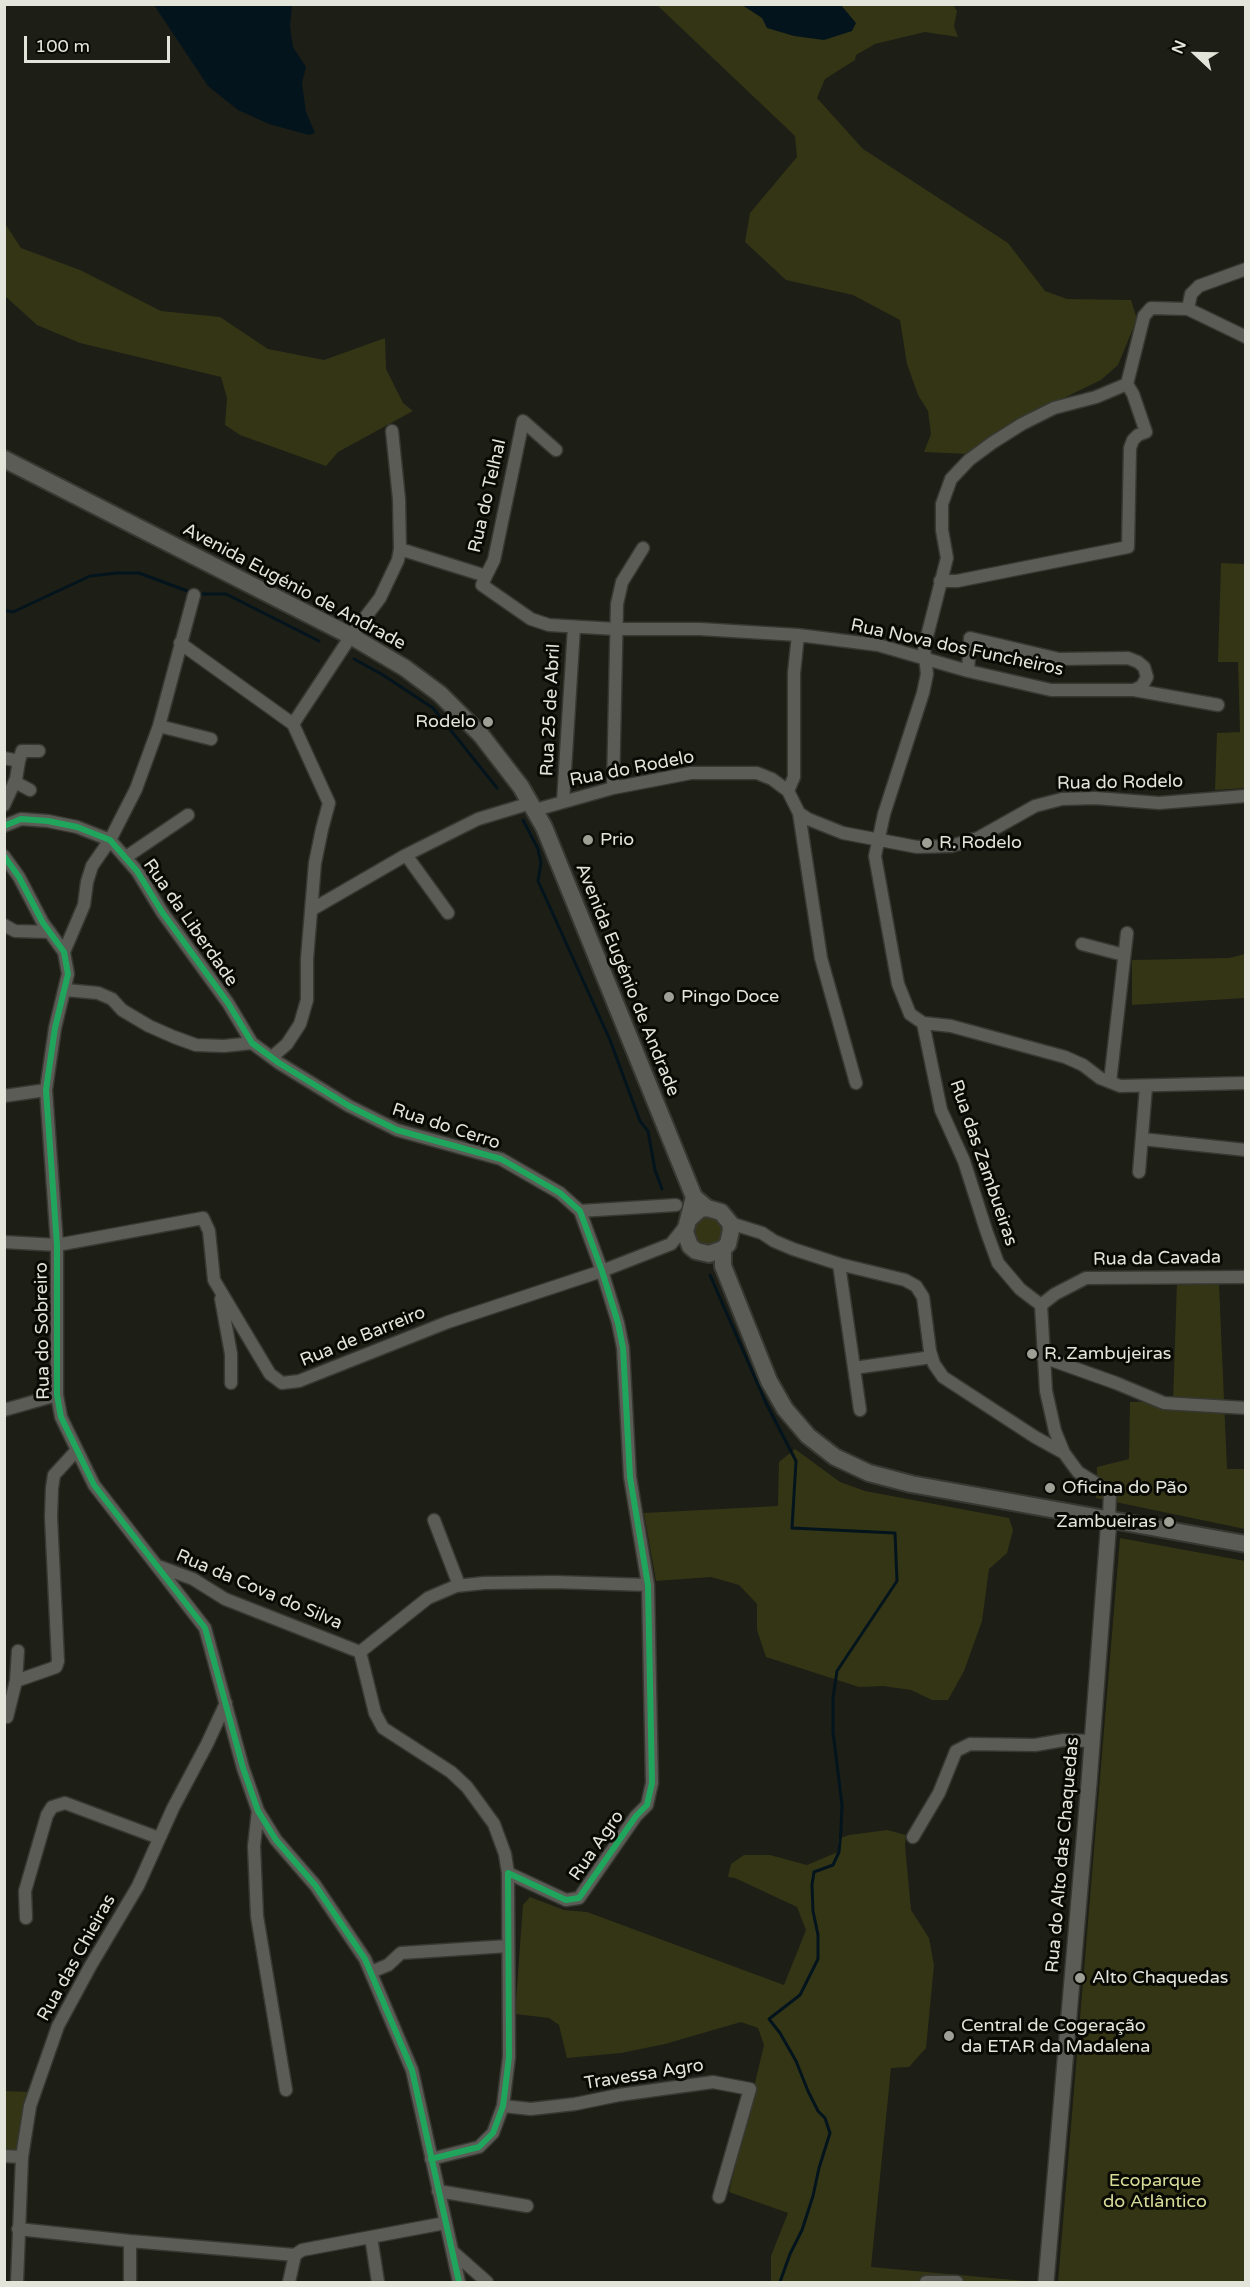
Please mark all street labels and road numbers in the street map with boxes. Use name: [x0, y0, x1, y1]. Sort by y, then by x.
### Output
street label: Rua do Telhal: [464, 437, 512, 555]
street label: Avenida Eugénio de Andrade: [179, 519, 409, 655]
street label: Rua Nova dos Funcheiros: [849, 615, 1065, 681]
street label: Rua 25 de Abril: [537, 643, 565, 777]
street label: Rua do Rodelo: [568, 746, 696, 792]
street label: Rua do Rodelo: [1057, 771, 1183, 795]
street label: Rua da Liberdade: [138, 855, 242, 991]
street label: Avenida Eugénio de Andrade: [570, 860, 684, 1100]
street label: Rua das Zambueiras: [944, 1077, 1022, 1249]
street label: Rua do Cerro: [389, 1099, 503, 1155]
street label: Rua da Cavada: [1093, 1247, 1221, 1271]
street label: Rua do Sobreiro: [31, 1262, 55, 1400]
street label: Rua de Barreiro: [297, 1302, 429, 1372]
street label: Rua da Cova do Silva: [173, 1545, 345, 1635]
street label: Rua do Alto das Chaquedas: [1042, 1736, 1084, 1974]
street label: Rua Agro: [565, 1807, 629, 1885]
street label: Rua das Chieiras: [33, 1891, 121, 2025]
street label: Travessa Agro: [583, 2055, 705, 2095]

